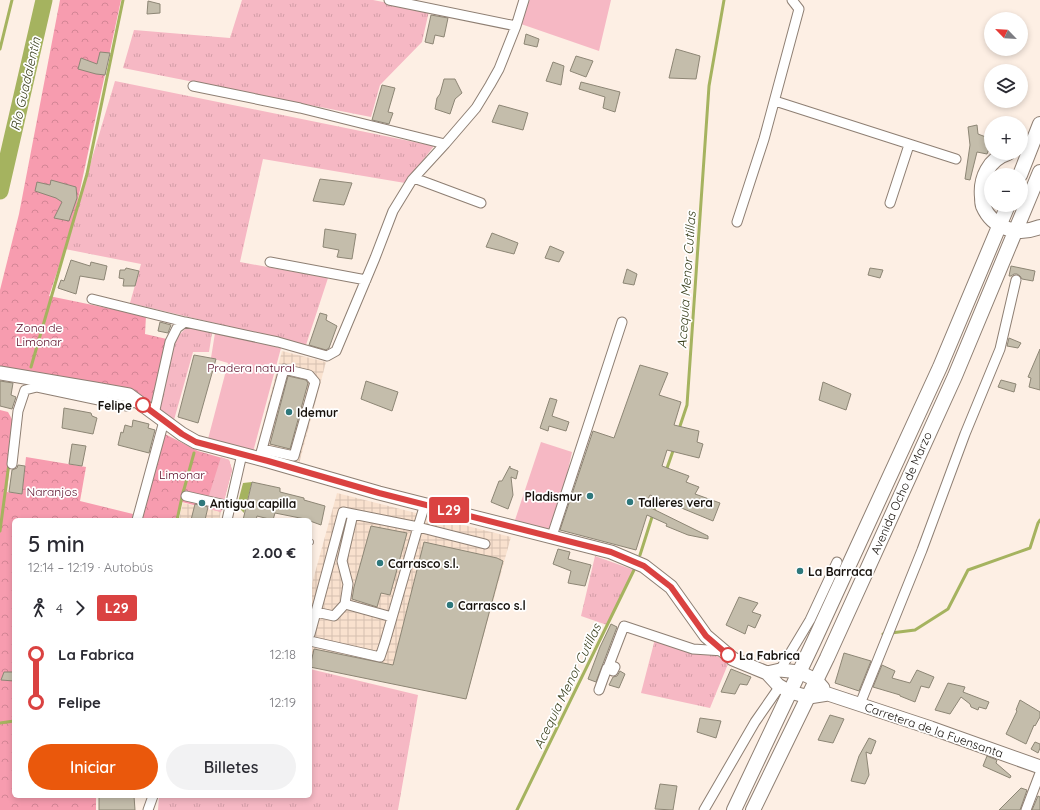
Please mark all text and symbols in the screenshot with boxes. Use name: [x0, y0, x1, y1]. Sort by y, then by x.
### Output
north arrow: [984, 12, 1028, 56]
map controls: [984, 12, 1028, 212]
water label: Río Guadalentín: [6, 35, 44, 132]
button: layers: [984, 64, 1028, 108]
button: +: [984, 116, 1028, 160]
button: −: [984, 168, 1028, 212]
water label: Acequia Menor Cutillas: [673, 210, 699, 349]
park label: Zona de Limonar: [16, 320, 62, 349]
park label: Pradera natural: [207, 360, 295, 375]
marker: Felipe: [135, 397, 151, 413]
place label: Felipe: [98, 398, 132, 413]
place label: Idemur: [297, 405, 338, 420]
marker: Idemur: [284, 407, 294, 417]
street label: Avenida Ocho de Marzo: [867, 429, 935, 557]
park label: Limonar: [159, 467, 205, 482]
park label: Naranjos: [27, 484, 78, 499]
place label: Pladismur: [525, 489, 582, 504]
marker: Pladismur: [585, 491, 595, 501]
place label: Talleres vera: [638, 495, 713, 510]
place label: Antigua capilla: [210, 496, 296, 511]
line badge: L29: [426, 497, 472, 523]
marker: Talleres vera: [625, 497, 635, 507]
marker: Antigua capilla: [197, 498, 207, 508]
text: L29: [437, 501, 461, 519]
text: 5 min: [28, 530, 85, 558]
text: 2.00 €: [252, 543, 296, 562]
place label: Carrasco s.l.: [388, 556, 459, 571]
marker: Carrasco s.l.: [375, 558, 385, 568]
text: 12:14 – 12:19 · Autobús: [28, 559, 153, 575]
place label: La Barraca: [808, 564, 873, 579]
marker: La Barraca: [795, 566, 805, 576]
icon: walk: [28, 597, 50, 619]
icon: forward: [69, 597, 91, 619]
place label: Carrasco s.l: [458, 598, 526, 613]
text: L29: [105, 599, 129, 617]
text: 4: [56, 600, 63, 616]
marker: Carrasco s.l: [445, 600, 455, 610]
water label: Acequia Menor Cutillas: [530, 620, 605, 751]
text: La Fabrica: [58, 645, 134, 664]
text: 12:18: [270, 646, 296, 662]
marker: La Fabrica: [720, 647, 736, 663]
place label: La Fabrica: [739, 648, 800, 663]
text: Felipe: [58, 693, 101, 712]
text: 12:19: [269, 694, 296, 710]
street label: Carretera de la Fuensanta: [863, 699, 1005, 761]
button: Iniciar: [28, 744, 158, 790]
button: Billetes: [166, 744, 296, 790]

